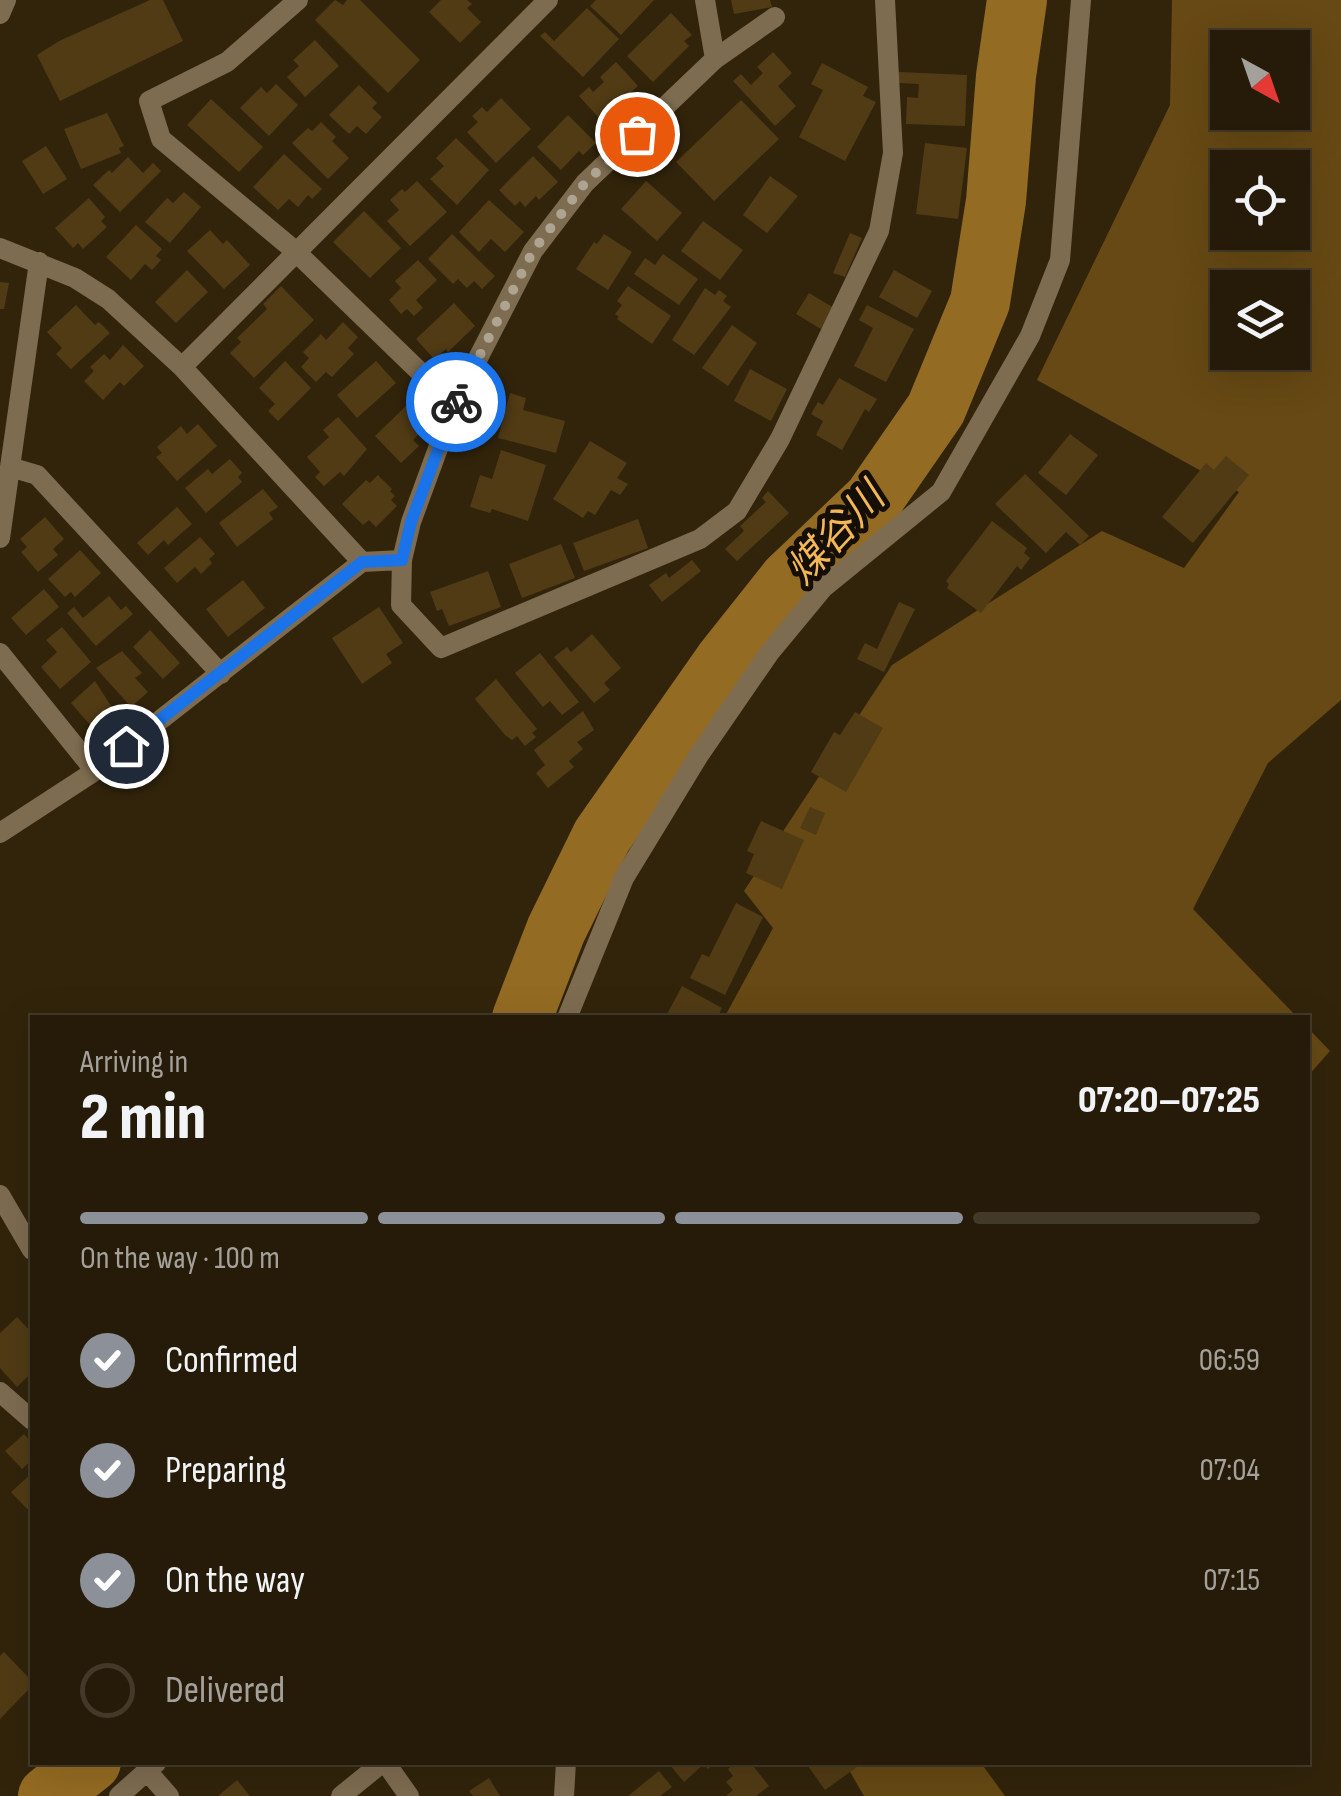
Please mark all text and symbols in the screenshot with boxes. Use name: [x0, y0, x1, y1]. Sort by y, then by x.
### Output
north arrow: [1210, 30, 1310, 130]
map controls: [1210, 30, 1310, 370]
pin: [595, 92, 680, 177]
icon: bag: [610, 107, 665, 162]
button: locate: [1210, 150, 1310, 250]
button: layers: [1210, 270, 1310, 370]
courier: [406, 352, 506, 452]
icon: bike: [429, 375, 484, 430]
water label: 煤谷川: [778, 471, 898, 595]
pin: [84, 704, 169, 789]
icon: home: [99, 719, 154, 774]
text: Arriving in: [80, 1043, 188, 1082]
text: 07:20–07:25: [1078, 1078, 1260, 1123]
text: 2 min: [80, 1080, 206, 1158]
text: On the way · 100 m: [80, 1239, 280, 1278]
icon: check: [80, 1333, 135, 1388]
text: Confirmed: [165, 1338, 298, 1383]
text: 06:59: [1199, 1341, 1260, 1380]
icon: check: [80, 1443, 135, 1498]
text: Preparing: [165, 1448, 286, 1493]
text: 07:04: [1200, 1451, 1260, 1490]
icon: check: [80, 1553, 135, 1608]
text: On the way: [165, 1558, 305, 1603]
text: 07:15: [1203, 1561, 1260, 1600]
text: Delivered: [165, 1668, 285, 1713]

